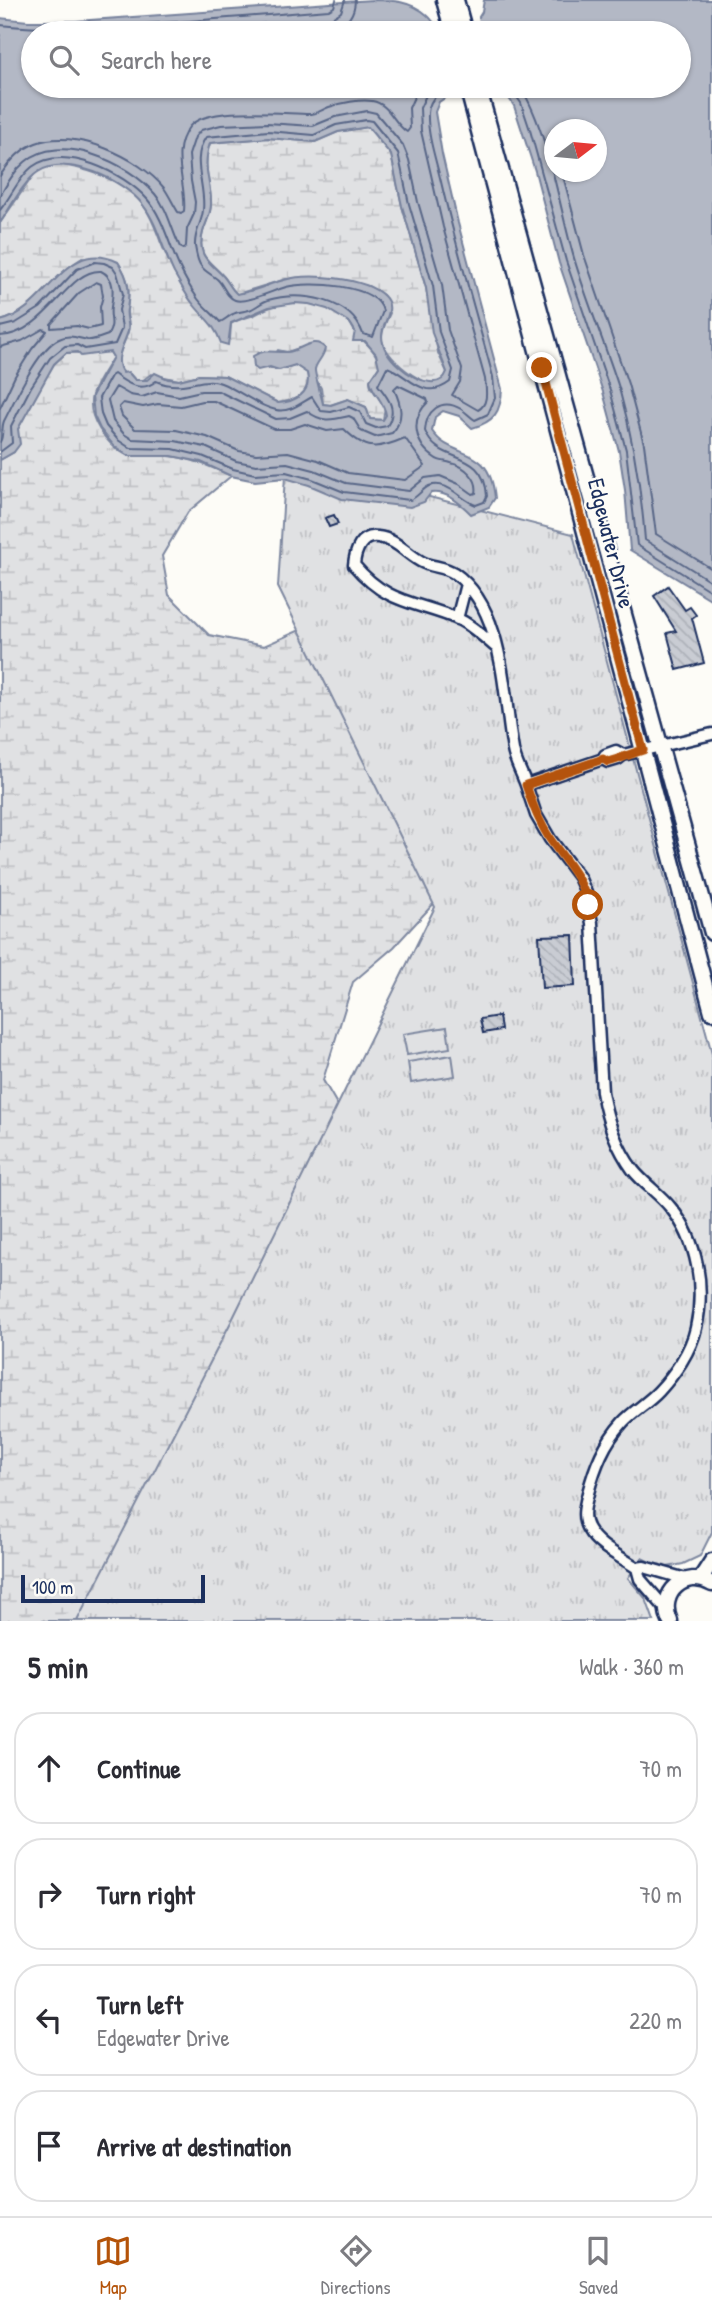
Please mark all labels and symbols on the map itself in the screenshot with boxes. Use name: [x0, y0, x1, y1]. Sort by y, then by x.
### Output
north arrow: [544, 119, 607, 182]
route end: [526, 352, 557, 383]
street label: Edgewater Drive: [581, 475, 643, 611]
route start: [572, 889, 603, 920]
scale bar: [21, 1572, 205, 1604]

